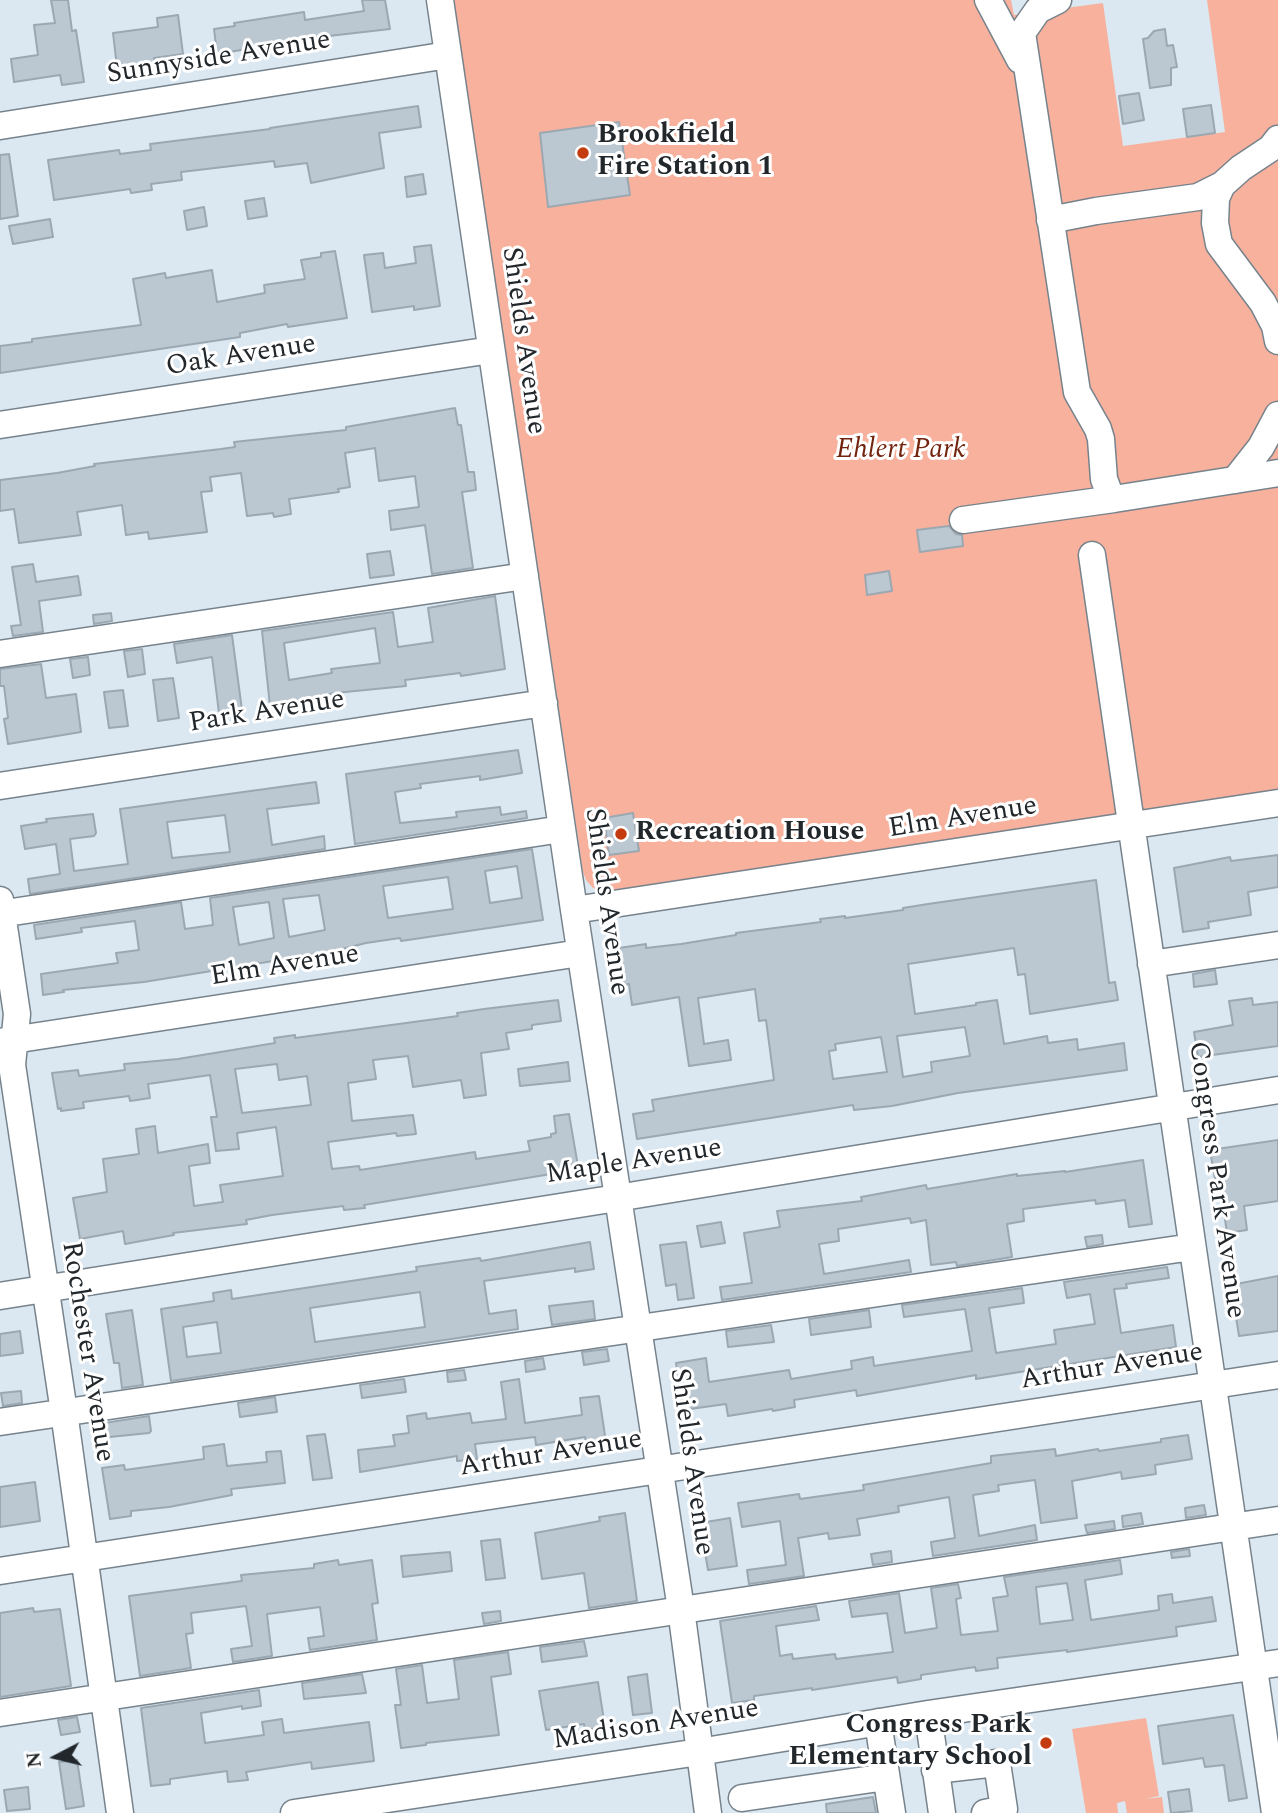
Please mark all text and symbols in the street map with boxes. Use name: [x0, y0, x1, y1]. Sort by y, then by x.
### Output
street label: Sunnyside Avenue: [105, 25, 333, 93]
place label: Brookfield Fire Station 1: [597, 120, 773, 186]
marker: Brookfield Fire Station 1: [575, 145, 591, 161]
street label: Shields Avenue: [492, 245, 552, 437]
street label: Oak Avenue: [164, 329, 318, 385]
park label: Ehlert Park: [836, 435, 966, 469]
street label: Park Avenue: [187, 684, 347, 742]
street label: Elm Avenue: [886, 791, 1040, 847]
street label: Shields Avenue: [575, 806, 635, 998]
place label: Recreation House: [635, 817, 864, 851]
marker: Recreation House: [613, 826, 629, 842]
street label: Elm Avenue: [208, 939, 362, 995]
street label: Congress Park Avenue: [1179, 1039, 1251, 1321]
street label: Maple Avenue: [544, 1133, 724, 1193]
street label: Rochester Avenue: [52, 1239, 120, 1465]
street label: Arthur Avenue: [1018, 1337, 1206, 1399]
street label: Shields Avenue: [660, 1366, 720, 1558]
street label: Arthur Avenue: [457, 1424, 645, 1486]
street label: Madison Avenue: [551, 1693, 761, 1759]
place label: Congress Park Elementary School: [788, 1710, 1032, 1776]
north arrow: [21, 1722, 91, 1792]
marker: Congress Park Elementary School: [1038, 1735, 1054, 1751]
text: N: [19, 1750, 50, 1769]

